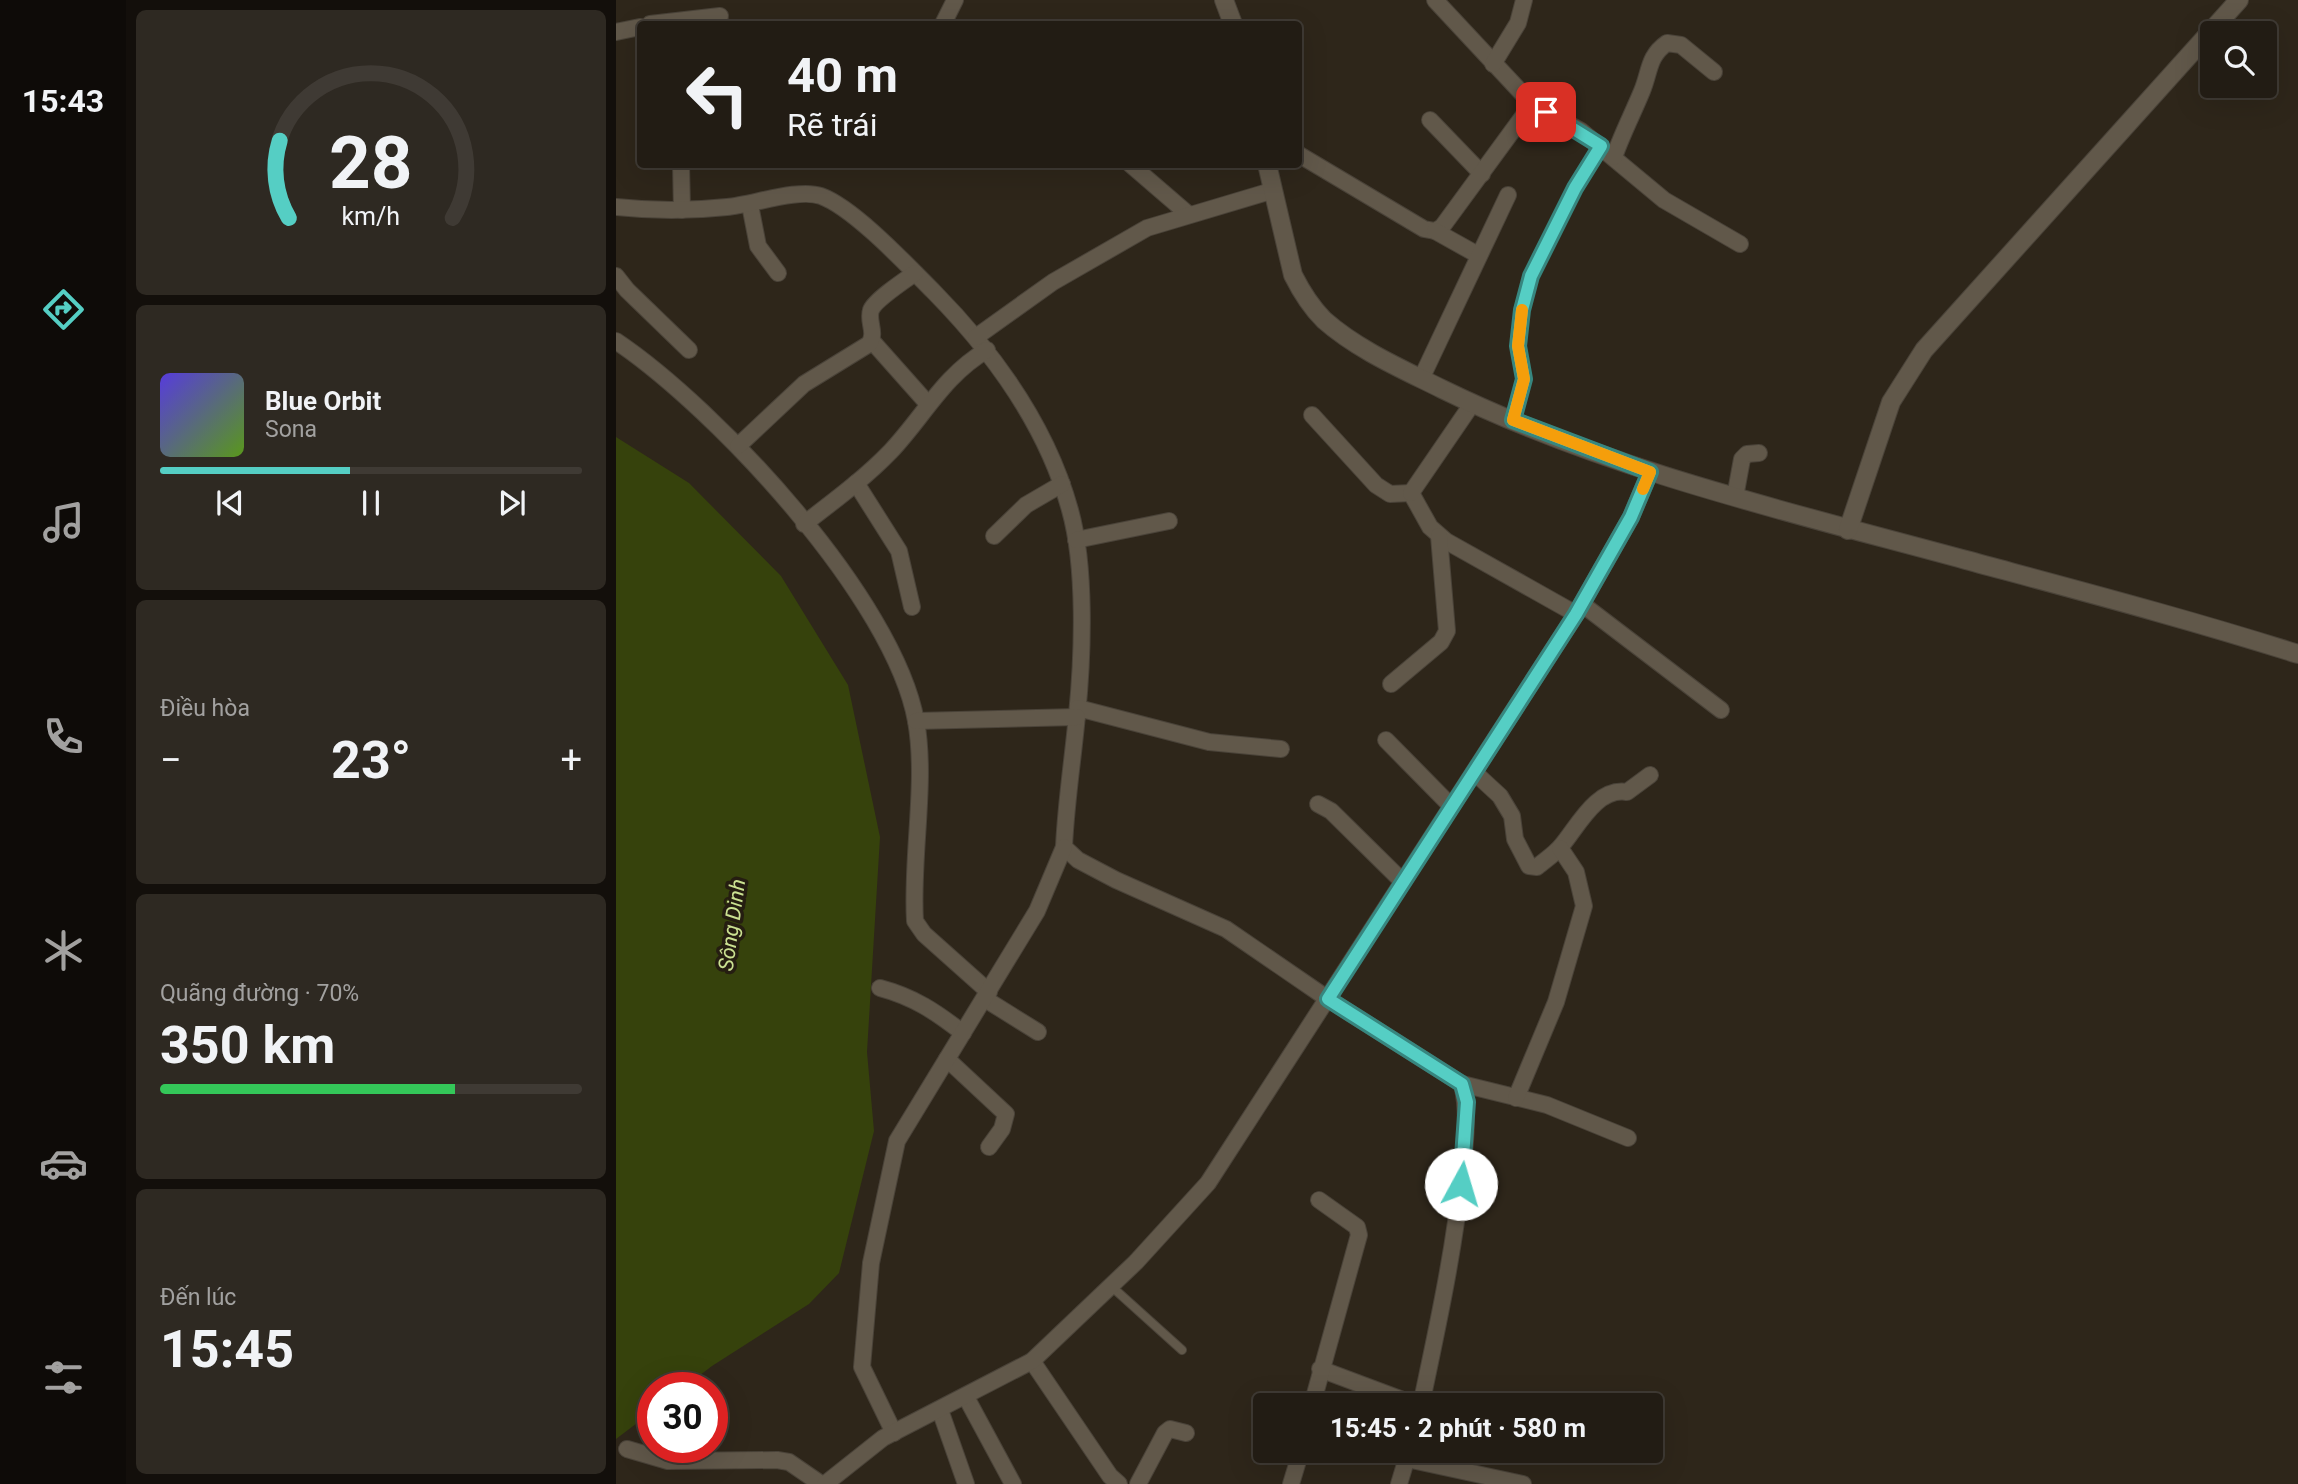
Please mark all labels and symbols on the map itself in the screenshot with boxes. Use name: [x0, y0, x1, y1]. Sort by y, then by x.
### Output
pin: [1516, 82, 1576, 142]
water label: Sông Dinh: [714, 878, 750, 972]
position arrow: [1424, 1147, 1498, 1221]
speed limit sign: 30: [637, 1372, 728, 1463]

